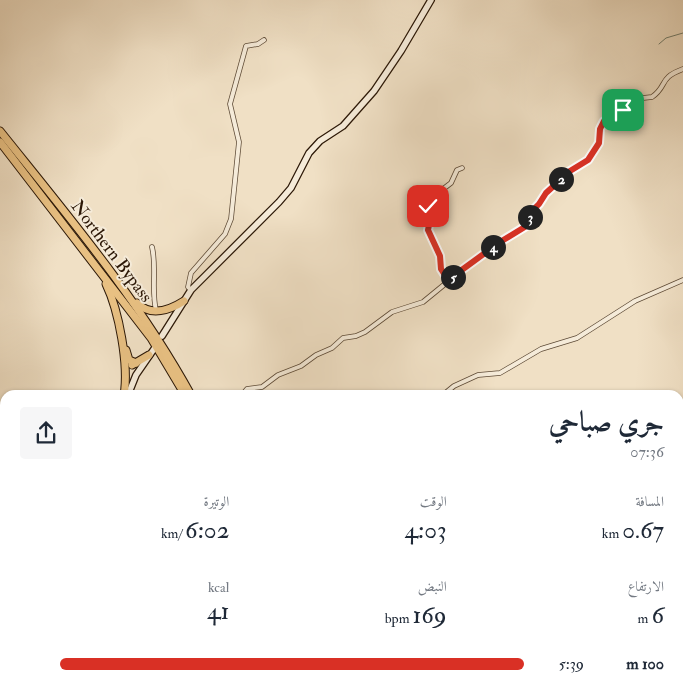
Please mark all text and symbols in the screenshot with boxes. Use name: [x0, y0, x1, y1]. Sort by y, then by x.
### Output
pin: [602, 89, 644, 131]
icon: arrive: [609, 96, 637, 124]
pin: 2: [548, 166, 574, 192]
text: 2: [558, 171, 565, 188]
pin: [407, 185, 449, 227]
icon: check: [414, 192, 442, 220]
street label: Northern Bypass: [66, 196, 158, 307]
pin: 3: [518, 204, 542, 230]
text: 3: [528, 209, 533, 226]
pin: 4: [480, 234, 506, 260]
text: 4: [490, 239, 497, 256]
pin: 5: [440, 264, 466, 290]
text: 5: [450, 269, 457, 286]
text: جري صباحي: [549, 405, 664, 440]
button: share: [20, 407, 72, 459]
text: 07:36: [630, 442, 664, 462]
text: الوتيرة: [204, 493, 229, 510]
text: الوقت: [420, 493, 447, 510]
text: المسافة: [635, 493, 664, 510]
text: 6:02: [185, 515, 229, 546]
text: 4:03: [405, 515, 447, 546]
text: 0.67: [622, 515, 664, 546]
text: /km: [161, 525, 185, 542]
text: km: [602, 525, 622, 542]
text: النبض: [418, 578, 447, 595]
text: الارتفاع: [628, 578, 664, 595]
text: kcal: [208, 579, 229, 596]
text: 41: [207, 596, 229, 627]
text: 169: [412, 600, 447, 631]
text: 6: [651, 600, 664, 631]
text: bpm: [385, 610, 412, 627]
text: m: [638, 610, 651, 627]
text: 5:39: [559, 654, 584, 674]
text: 100 m: [626, 654, 664, 674]

